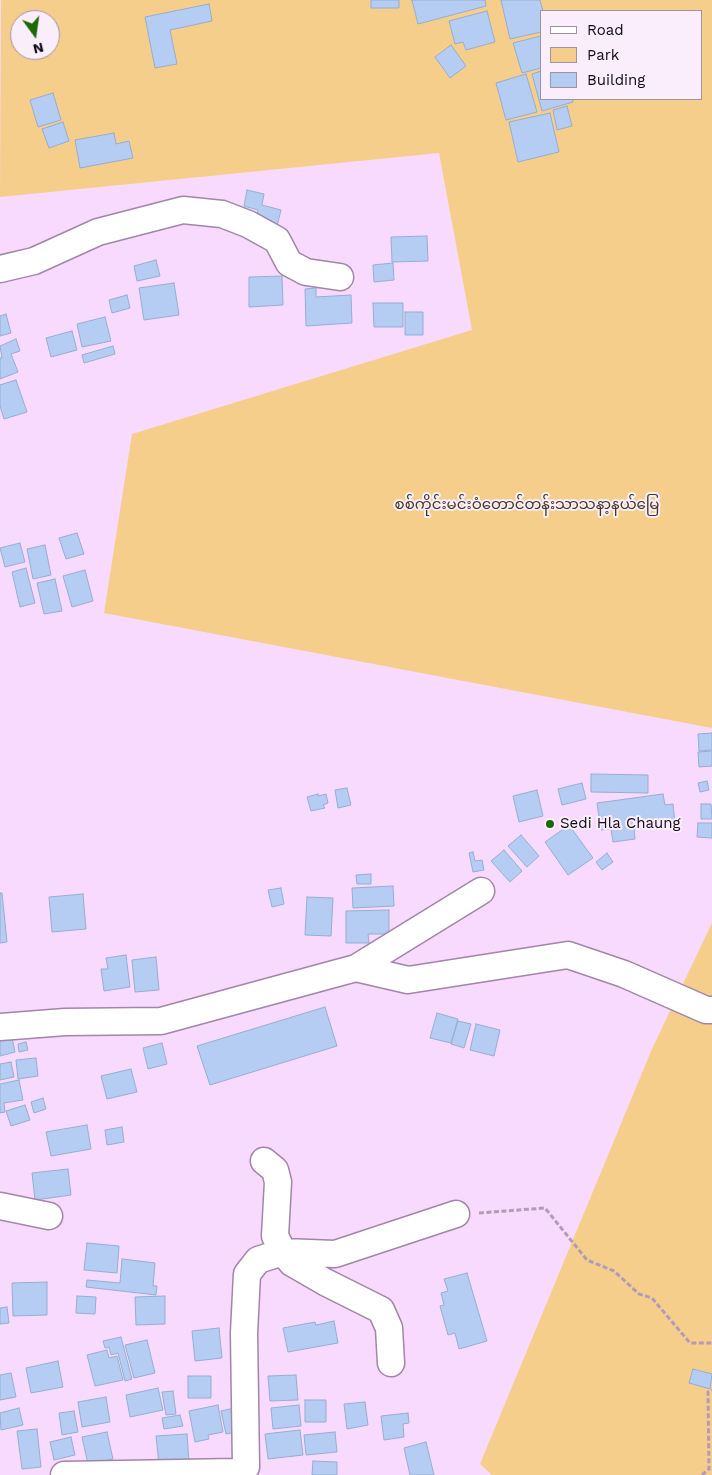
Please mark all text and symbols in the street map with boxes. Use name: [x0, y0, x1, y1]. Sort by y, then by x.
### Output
north arrow: [10, 10, 60, 60]
legend: [540, 10, 702, 100]
text: Road: [587, 21, 624, 39]
text: N: [31, 40, 45, 58]
text: Park: [587, 46, 619, 64]
text: Building: [587, 71, 645, 89]
park label: စစ်ကိုင်းမင်းဝံတောင်တန်းသာသနာ့နယ်မြေ: [395, 496, 659, 514]
place label: Sedi Hla Chaung: [560, 815, 680, 833]
marker: Sedi Hla Chaung: [544, 818, 556, 830]

